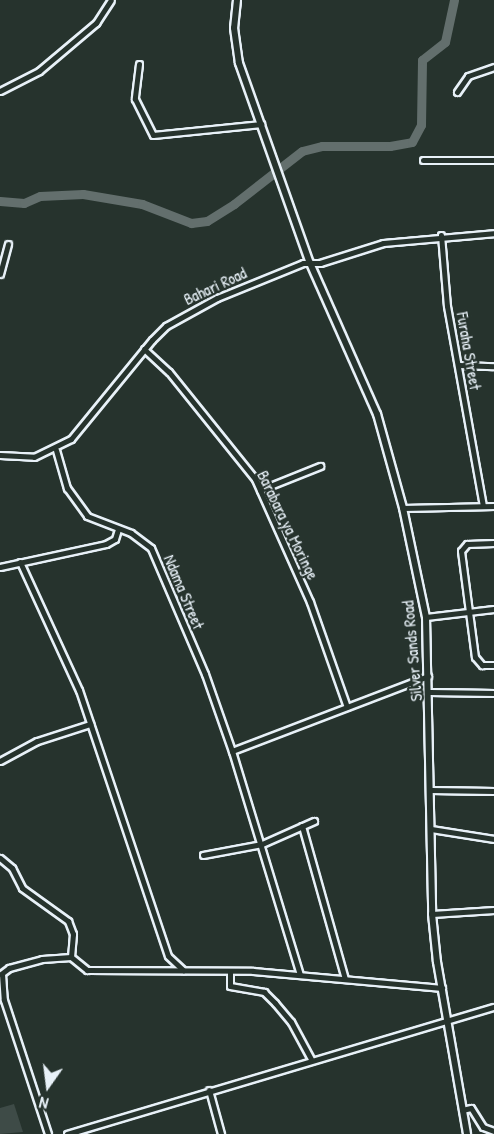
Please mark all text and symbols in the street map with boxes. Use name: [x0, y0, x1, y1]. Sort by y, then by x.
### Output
street label: Bahari Road: [181, 263, 249, 309]
street label: Furaha Street: [453, 311, 485, 391]
street label: Barabara ya Moringe: [253, 467, 323, 583]
street label: Ndama Street: [160, 552, 208, 632]
street label: Silver Sands Road: [398, 600, 426, 702]
north arrow: [18, 1056, 78, 1116]
text: N: [37, 1092, 50, 1115]

